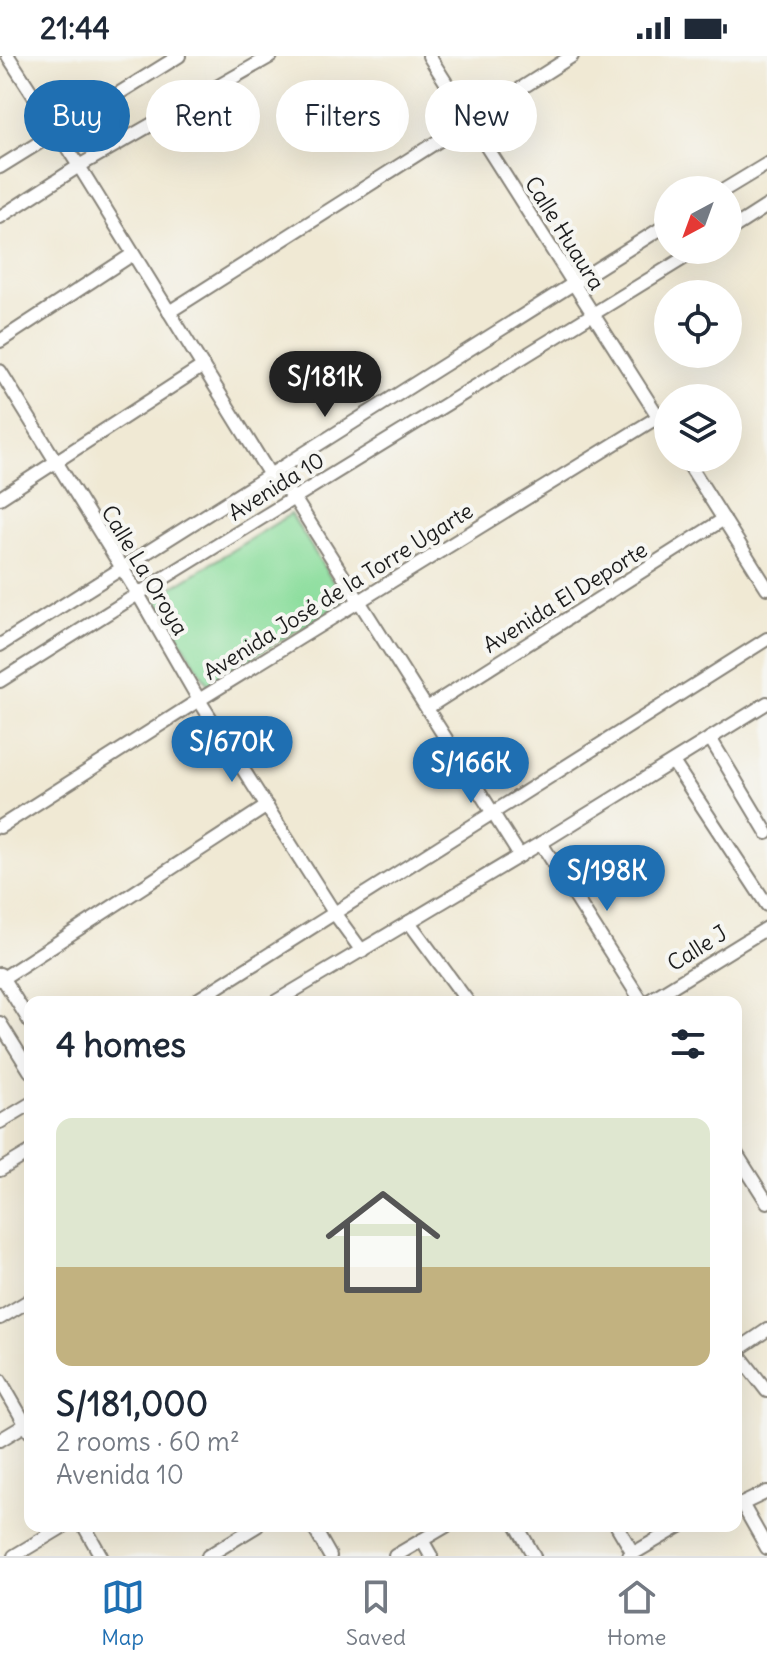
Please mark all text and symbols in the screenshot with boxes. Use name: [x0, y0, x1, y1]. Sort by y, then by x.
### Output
text: 21:44: [40, 9, 110, 47]
chip: Buy: [24, 80, 130, 152]
chip: Rent: [146, 80, 260, 152]
chip: Filters: [276, 80, 409, 152]
chip: New: [425, 80, 537, 152]
street label: Calle Huaura: [519, 171, 611, 295]
north arrow: [654, 176, 742, 264]
map controls: [654, 176, 742, 472]
button: locate: [654, 280, 742, 368]
pin: S/181K: [260, 351, 390, 419]
text: S/181K: [287, 360, 363, 393]
button: layers: [654, 384, 742, 472]
street label: Avenida 10: [223, 445, 329, 527]
street label: Avenida José de la Torre Ugarte: [198, 496, 478, 686]
street label: Calle La Oroya: [95, 500, 195, 640]
street label: Avenida El Deporte: [478, 535, 652, 659]
pin: S/670K: [167, 716, 297, 784]
text: S/670K: [190, 725, 274, 758]
pin: S/166K: [406, 737, 536, 805]
text: S/166K: [431, 746, 511, 779]
pin: S/198K: [542, 845, 672, 913]
text: S/198K: [567, 854, 647, 887]
street label: Calle J: [662, 919, 732, 977]
icon: filters: [666, 1022, 710, 1066]
text: 4 homes: [56, 1023, 186, 1066]
icon: home: [311, 1170, 455, 1314]
text: S/181,000: [56, 1382, 208, 1425]
text: 2 rooms · 60 m²: [56, 1425, 240, 1458]
text: Avenida 10: [56, 1458, 184, 1491]
tab: Map: [101, 1575, 145, 1651]
tab: Saved: [346, 1575, 406, 1651]
tab: Home: [607, 1575, 666, 1651]

